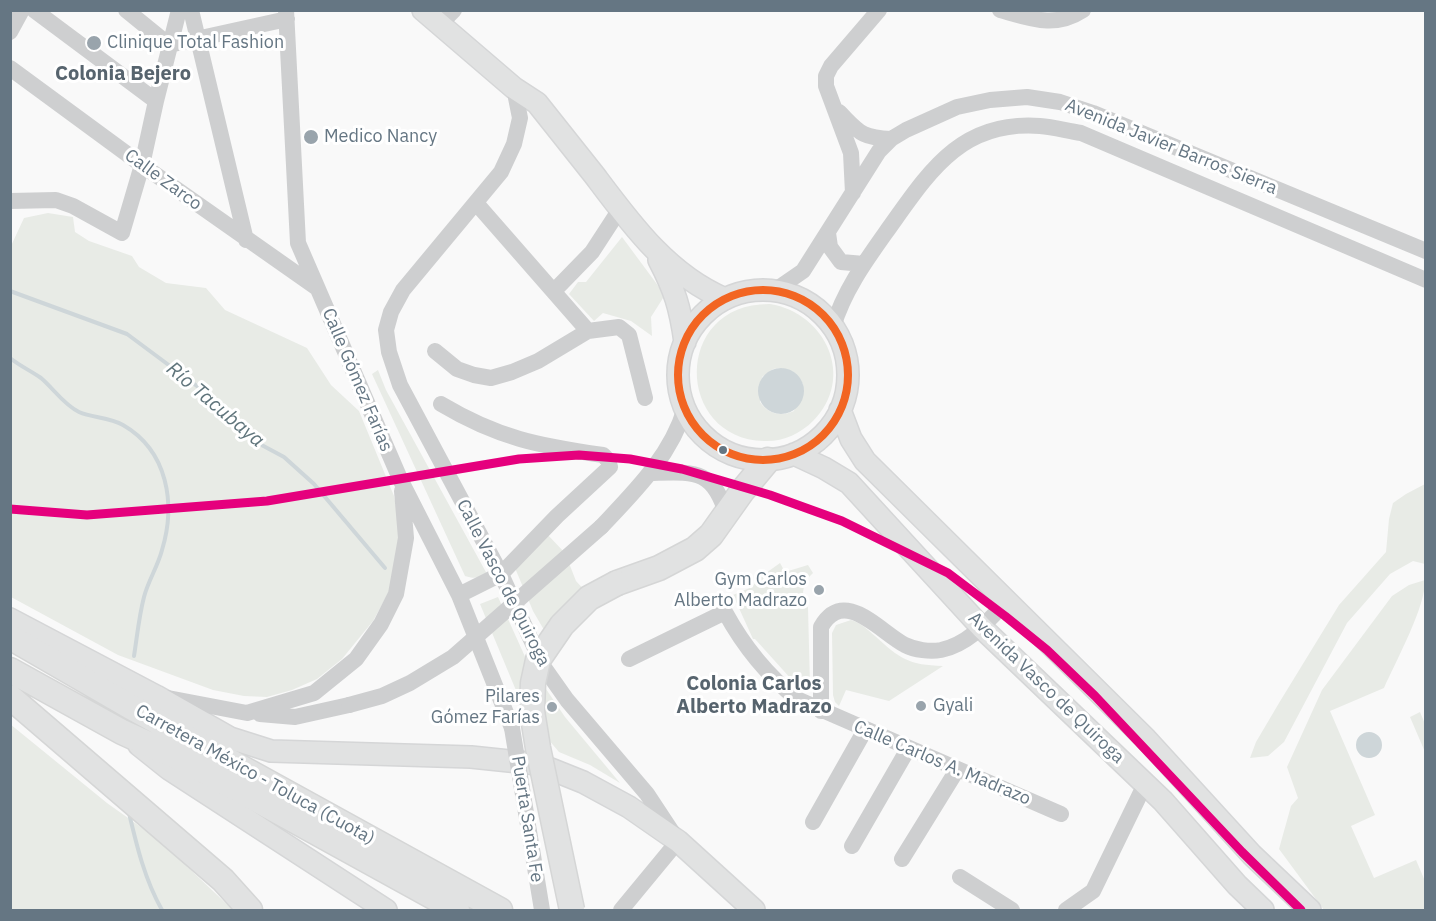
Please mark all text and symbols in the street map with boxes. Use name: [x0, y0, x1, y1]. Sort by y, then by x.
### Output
place label: Clinique Total Fashion: [107, 32, 284, 54]
marker: Clinique Total Fashion: [85, 34, 103, 52]
district label: Colonia Bejero: [55, 62, 191, 86]
street label: Avenida Javier Barros Sierra: [1062, 95, 1280, 199]
place label: Medico Nancy: [324, 126, 437, 148]
marker: Medico Nancy: [302, 128, 320, 146]
street label: Calle Zarco: [120, 145, 206, 215]
street label: Calle Gómez Farías: [317, 305, 397, 455]
water label: Río Tacubaya: [161, 357, 269, 453]
unlabelled marker: [717, 444, 729, 456]
street label: Calle Vasco de Quiroga: [452, 496, 554, 670]
place label: Gym Carlos Alberto Madrazo: [674, 569, 807, 612]
marker: Gym Carlos Alberto Madrazo: [812, 583, 826, 597]
street label: Avenida Vasco de Quiroga: [963, 608, 1129, 768]
district label: Colonia Carlos Alberto Madrazo: [676, 672, 832, 719]
place label: Pilares Gómez Farías: [431, 686, 540, 728]
place label: Gyali: [933, 695, 973, 717]
marker: Gyali: [914, 699, 928, 713]
street label: Carretera México - Toluca (Cuota): [132, 700, 378, 850]
marker: Pilares Gómez Farías: [545, 700, 559, 714]
street label: Calle Carlos A. Madrazo: [850, 716, 1034, 810]
street label: Puerta Santa Fe: [506, 754, 548, 884]

